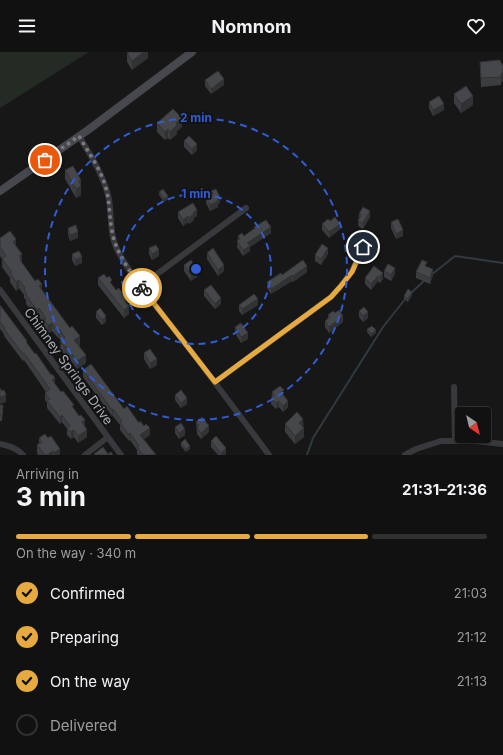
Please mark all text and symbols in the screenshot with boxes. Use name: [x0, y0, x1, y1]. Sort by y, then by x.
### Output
icon: menu: [16, 15, 38, 37]
icon: heart: [465, 15, 487, 37]
text: Nomnom: [212, 16, 291, 37]
text: 2 min: [180, 110, 212, 125]
pin: [28, 143, 62, 177]
icon: bag: [34, 149, 56, 171]
text: 1 min: [181, 186, 211, 201]
pin: [346, 230, 380, 264]
icon: home: [352, 236, 374, 258]
centre of rings: [189, 262, 203, 276]
courier: [122, 268, 162, 308]
icon: bike: [131, 277, 153, 299]
street label: Chimney Springs Drive: [21, 304, 117, 428]
north arrow: [455, 407, 491, 443]
map controls: [455, 407, 491, 443]
text: Arriving in: [16, 466, 79, 482]
text: 21:31–21:36: [402, 480, 487, 499]
text: 3 min: [16, 481, 86, 512]
text: On the way · 340 m: [16, 545, 136, 561]
icon: check: [16, 582, 38, 604]
text: Confirmed: [50, 584, 125, 603]
text: 21:03: [454, 585, 487, 601]
icon: check: [16, 626, 38, 648]
text: Preparing: [50, 628, 119, 647]
text: 21:12: [457, 629, 487, 645]
icon: check: [16, 670, 38, 692]
text: On the way: [50, 672, 130, 691]
text: 21:13: [457, 673, 487, 689]
text: Delivered: [50, 716, 117, 735]

